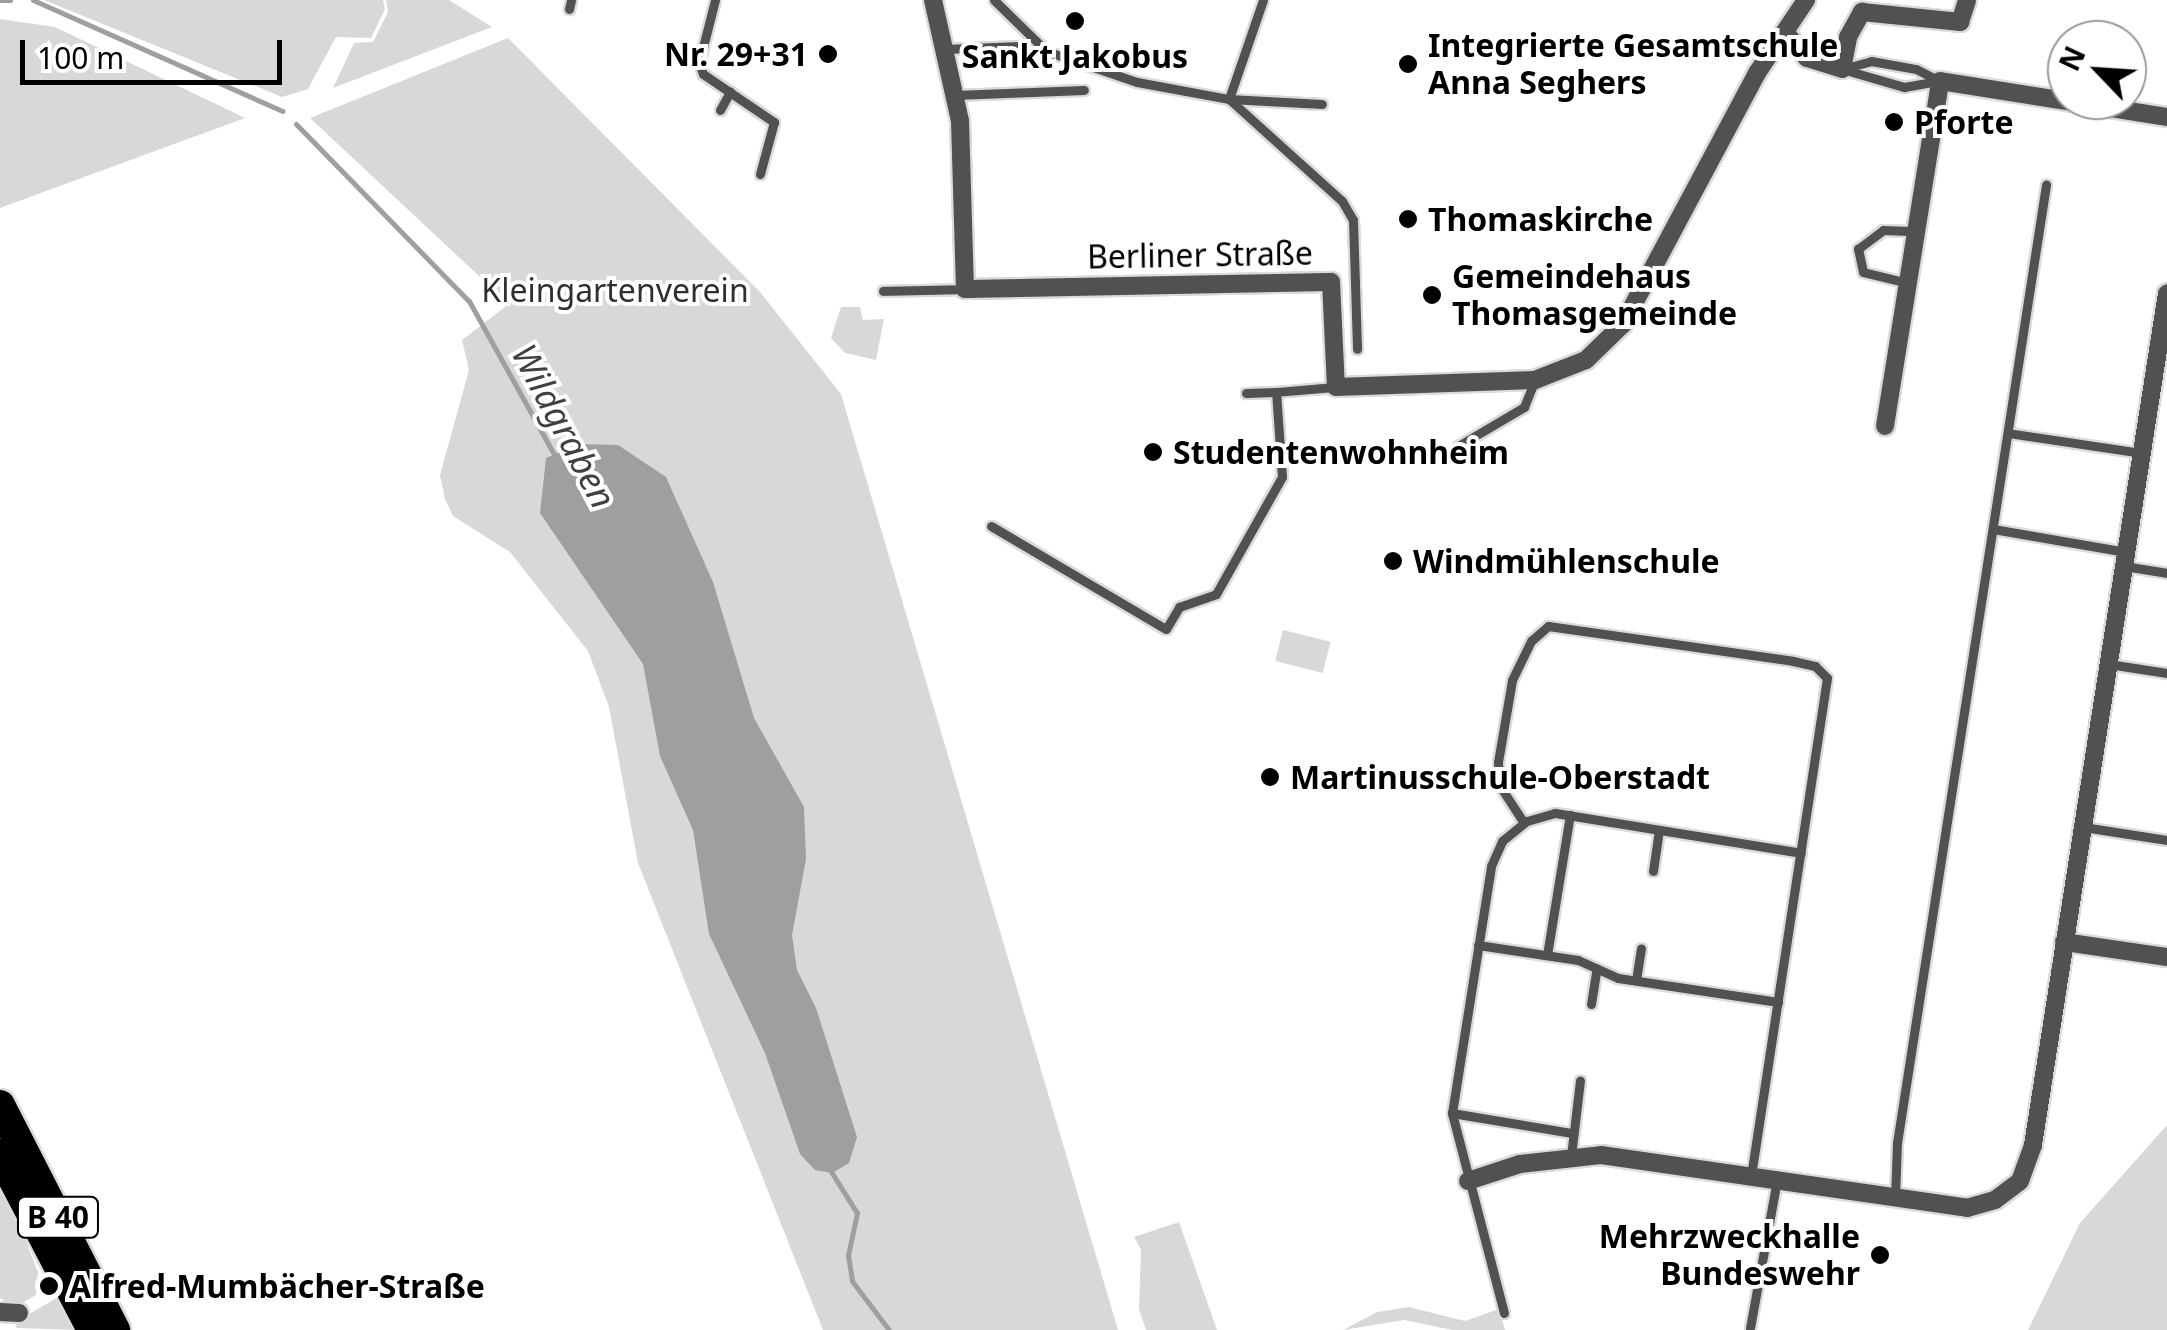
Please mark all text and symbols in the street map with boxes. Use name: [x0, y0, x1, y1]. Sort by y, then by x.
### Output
marker: Sankt Jakobus: [1064, 10, 1086, 32]
scale bar: [25, 20, 288, 82]
north arrow: [2047, 20, 2147, 120]
place label: Integrierte Gesamtschule Anna Seghers: [1428, 27, 1838, 102]
place label: Nr. 29+31: [664, 35, 808, 73]
text: 100 m: [37, 37, 124, 78]
place label: Sankt Jakobus: [962, 37, 1188, 75]
text: N: [2050, 40, 2094, 77]
marker: Nr. 29+31: [817, 43, 839, 65]
marker: Integrierte Gesamtschule Anna Seghers: [1397, 53, 1419, 75]
place label: Pforte: [1914, 103, 2014, 141]
marker: Pforte: [1883, 111, 1905, 133]
place label: Thomaskirche: [1428, 200, 1653, 238]
marker: Thomaskirche: [1397, 208, 1419, 230]
street label: Berliner Straße: [1087, 234, 1313, 276]
place label: Gemeindehaus Thomasgemeinde: [1452, 258, 1737, 333]
park label: Kleingartenverein: [481, 271, 749, 309]
marker: Gemeindehaus Thomasgemeinde: [1421, 284, 1443, 306]
water label: Wildgraben: [503, 337, 625, 515]
place label: Studentenwohnheim: [1173, 433, 1509, 471]
marker: Studentenwohnheim: [1142, 441, 1164, 463]
place label: Windmühlenschule: [1413, 542, 1720, 580]
marker: Windmühlenschule: [1382, 550, 1404, 572]
place label: Martinusschule-Oberstadt: [1290, 758, 1710, 796]
marker: Martinusschule-Oberstadt: [1259, 766, 1281, 788]
road number: B 40: [15, 1192, 100, 1242]
place label: Mehrzweckhalle Bundeswehr: [1599, 1218, 1860, 1293]
marker: Mehrzweckhalle Bundeswehr: [1869, 1244, 1891, 1266]
place label: Alfred-Mumbächer-Straße: [69, 1267, 485, 1305]
marker: Alfred-Mumbächer-Straße: [38, 1275, 60, 1297]

